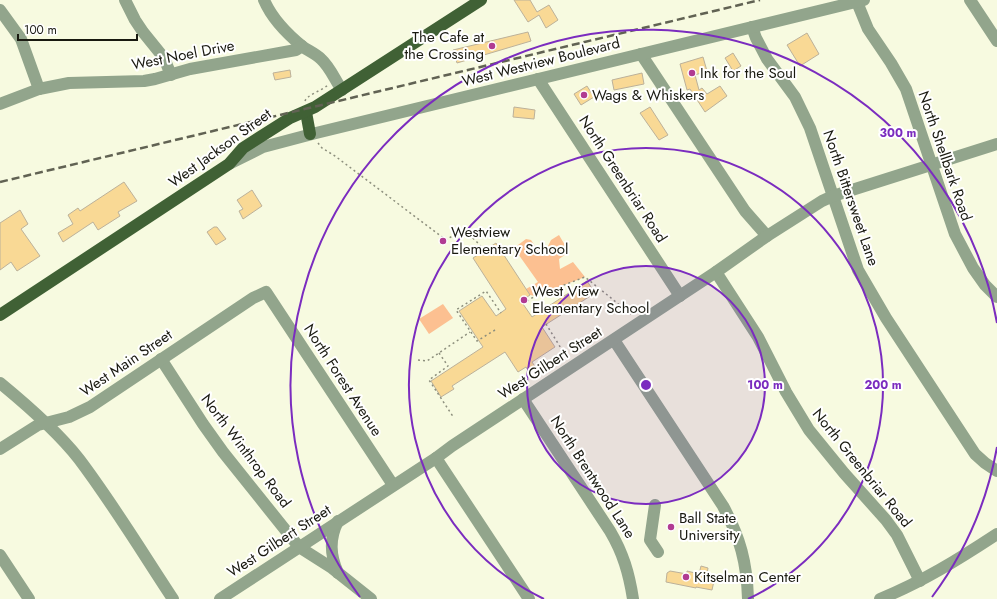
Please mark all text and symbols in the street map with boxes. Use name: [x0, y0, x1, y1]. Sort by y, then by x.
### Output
scale bar: [18, 16, 137, 42]
text: 100 m: [24, 21, 57, 39]
place label: The Cafe at the Crossing: [404, 26, 484, 65]
street label: West Westview Boulevard: [460, 32, 622, 92]
street label: West Noel Drive: [130, 34, 237, 76]
marker: The Cafe at the Crossing: [487, 41, 497, 51]
place label: Ink for the Soul: [700, 62, 796, 84]
marker: Ink for the Soul: [687, 68, 697, 78]
place label: Wags & Whiskers: [592, 84, 704, 106]
street label: North Shellbark Road: [912, 88, 978, 224]
marker: Wags & Whiskers: [579, 90, 589, 100]
street label: West Jackson Street: [164, 103, 276, 193]
street label: North Greenbriar Road: [574, 111, 672, 247]
text: 300 m: [880, 124, 917, 142]
street label: North Bittersweet Lane: [817, 127, 885, 269]
place label: Westview Elementary School: [451, 221, 568, 260]
marker: Westview Elementary School: [438, 236, 448, 246]
place label: West View Elementary School: [532, 280, 649, 319]
marker: West View Elementary School: [519, 295, 529, 305]
street label: North Forest Avenue: [298, 320, 388, 441]
street label: West Gilbert Street: [494, 321, 607, 405]
street label: West Main Street: [76, 324, 177, 402]
text: 100 m: [747, 376, 783, 394]
text: 200 m: [864, 376, 902, 394]
centre of rings: [639, 378, 653, 392]
street label: North Winthrop Road: [196, 389, 296, 513]
street label: North Greenbriar Road: [807, 404, 917, 532]
street label: North Brentwood Lane: [545, 411, 641, 543]
street label: West Gilbert Street: [223, 499, 336, 583]
place label: Ball State University: [679, 507, 740, 546]
marker: Ball State University: [666, 522, 676, 532]
place label: Kitselman Center: [694, 566, 802, 588]
marker: Kitselman Center: [681, 572, 691, 582]

